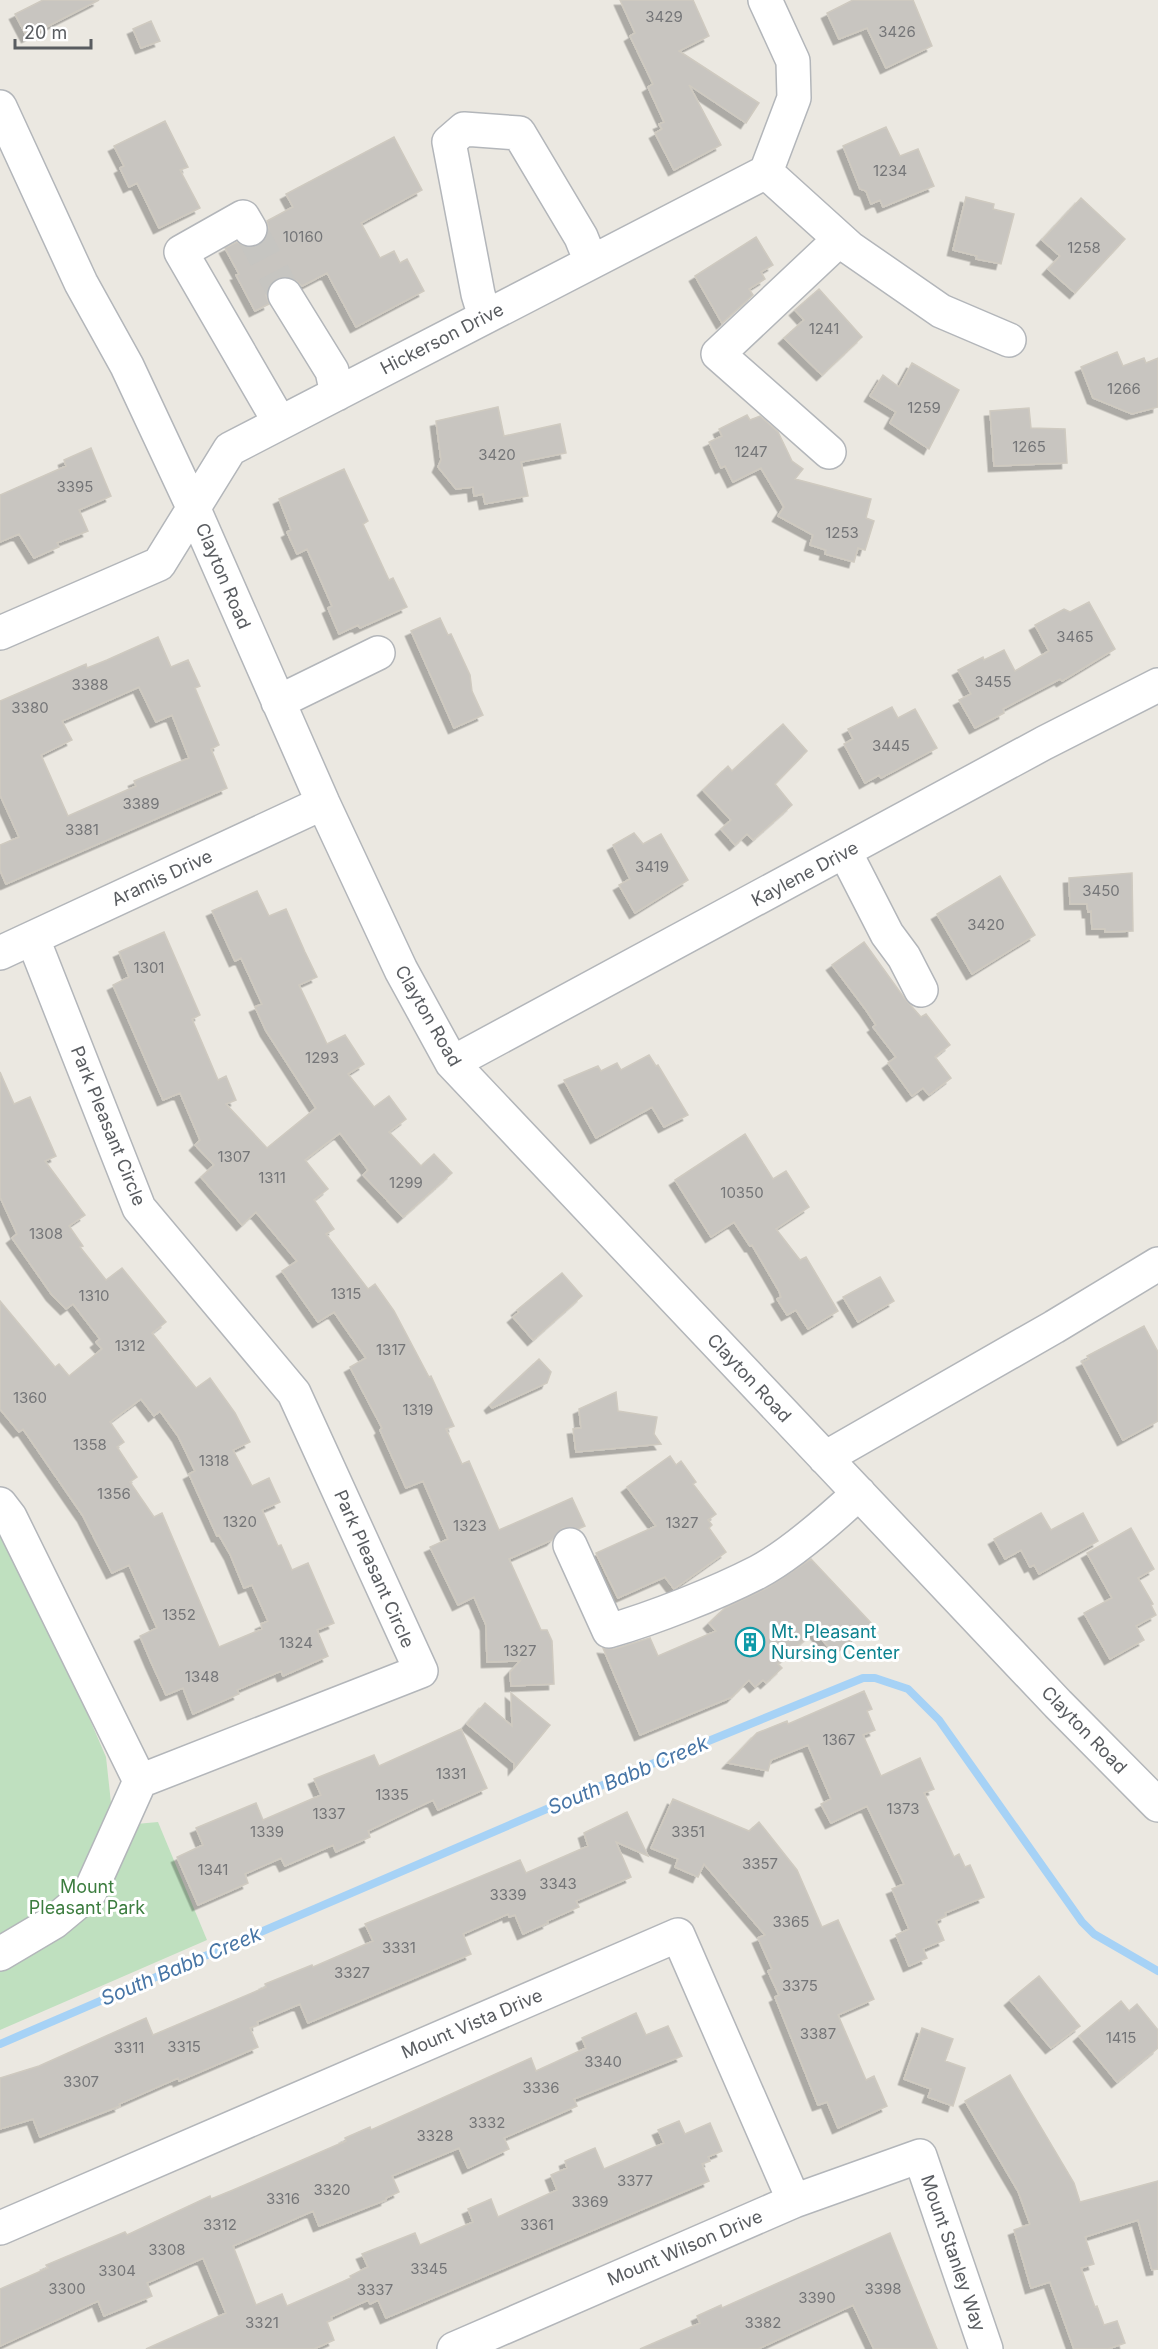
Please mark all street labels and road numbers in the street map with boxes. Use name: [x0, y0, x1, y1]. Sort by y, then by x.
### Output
street label: Hickerson Drive: [377, 298, 507, 379]
street label: Clayton Road: [192, 520, 255, 632]
street label: Kaylene Drive: [748, 837, 862, 910]
street label: Aramis Drive: [108, 845, 215, 910]
street label: Clayton Road: [391, 961, 466, 1070]
street label: Park Pleasant Circle: [67, 1043, 150, 1209]
street label: Clayton Road: [703, 1329, 796, 1426]
street label: Park Pleasant Circle: [330, 1487, 419, 1651]
street label: Clayton Road: [1037, 1682, 1131, 1778]
street label: Mount Vista Drive: [398, 1984, 546, 2063]
street label: Mount Stanley Way: [917, 2172, 990, 2334]
street label: Mount Wilson Drive: [604, 2205, 765, 2290]

